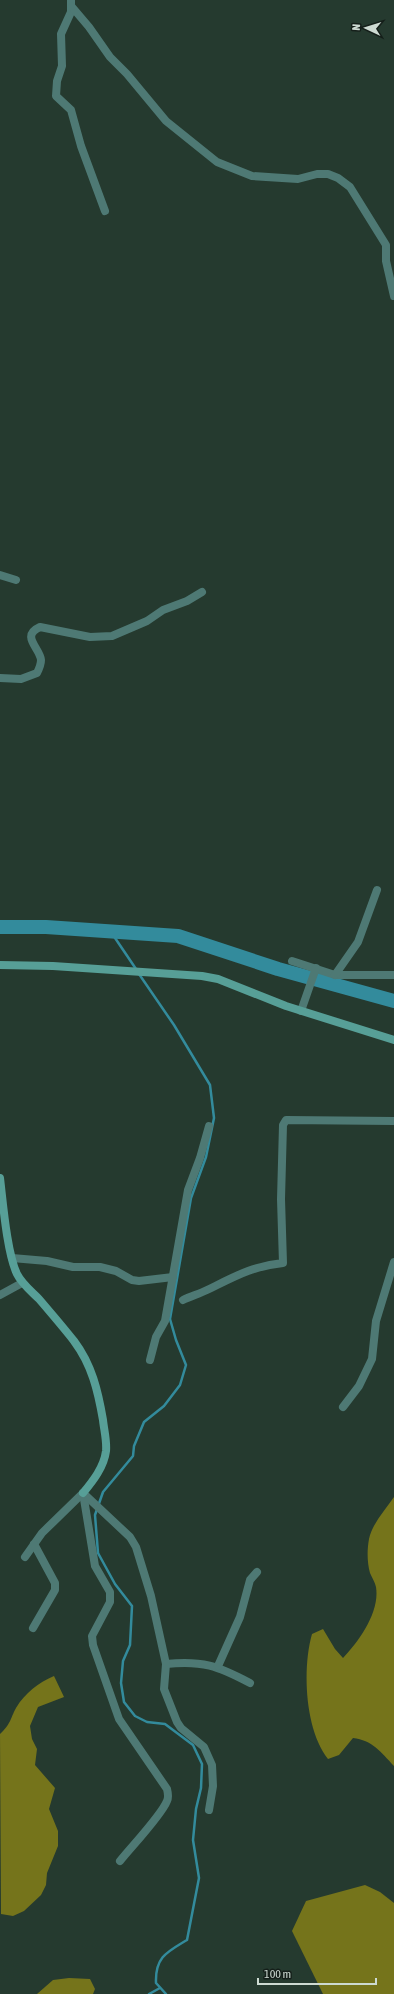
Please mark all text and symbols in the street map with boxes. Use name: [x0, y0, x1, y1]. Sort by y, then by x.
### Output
north arrow: [346, 8, 386, 48]
text: N: [350, 24, 362, 31]
scale bar: [258, 1960, 376, 1986]
text: 100 m: [264, 1967, 291, 1981]

